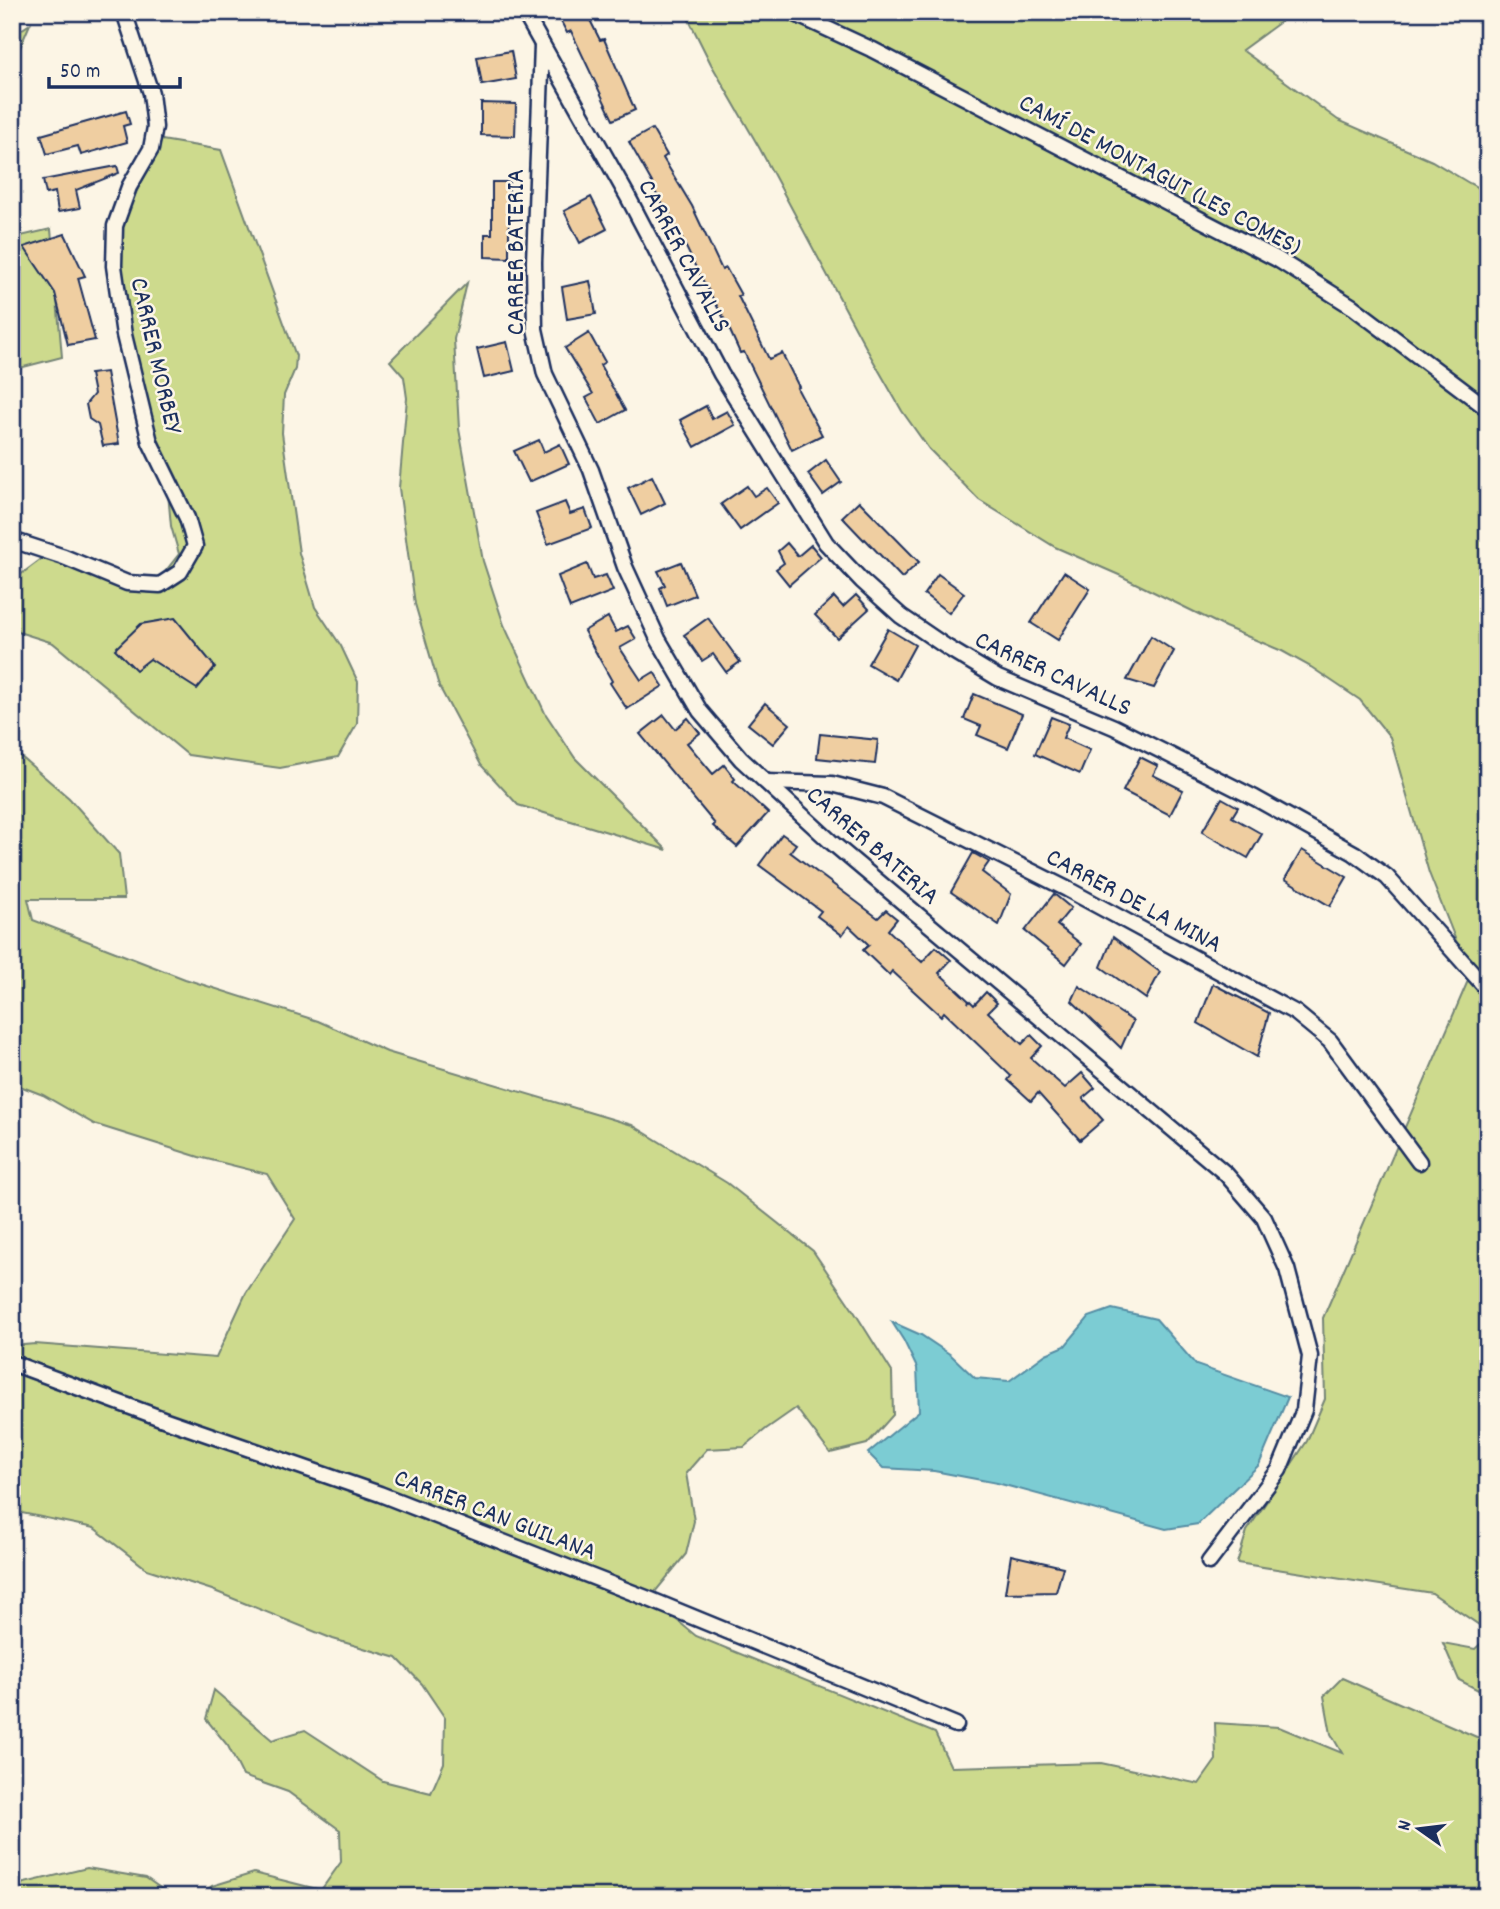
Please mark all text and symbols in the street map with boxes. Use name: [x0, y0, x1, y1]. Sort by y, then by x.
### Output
scale bar: [49, 46, 180, 90]
text: 50 m: [60, 58, 100, 88]
street label: CAMÍ DE MONTAGUT (LES COMES): [1011, 86, 1307, 266]
street label: CARRER BATERIA: [499, 169, 536, 335]
street label: CARRER CAVALLS: [627, 173, 739, 340]
street label: CARRER MORBEY: [119, 274, 191, 439]
street label: CARRER CAVALLS: [968, 623, 1137, 728]
street label: CARRER BATERIA: [797, 778, 947, 915]
street label: CARRER DE LA MINA: [1039, 840, 1228, 964]
street label: CARRER CAN GUILANA: [388, 1461, 601, 1572]
north arrow: [1384, 1794, 1454, 1864]
text: N: [1392, 1818, 1420, 1834]

